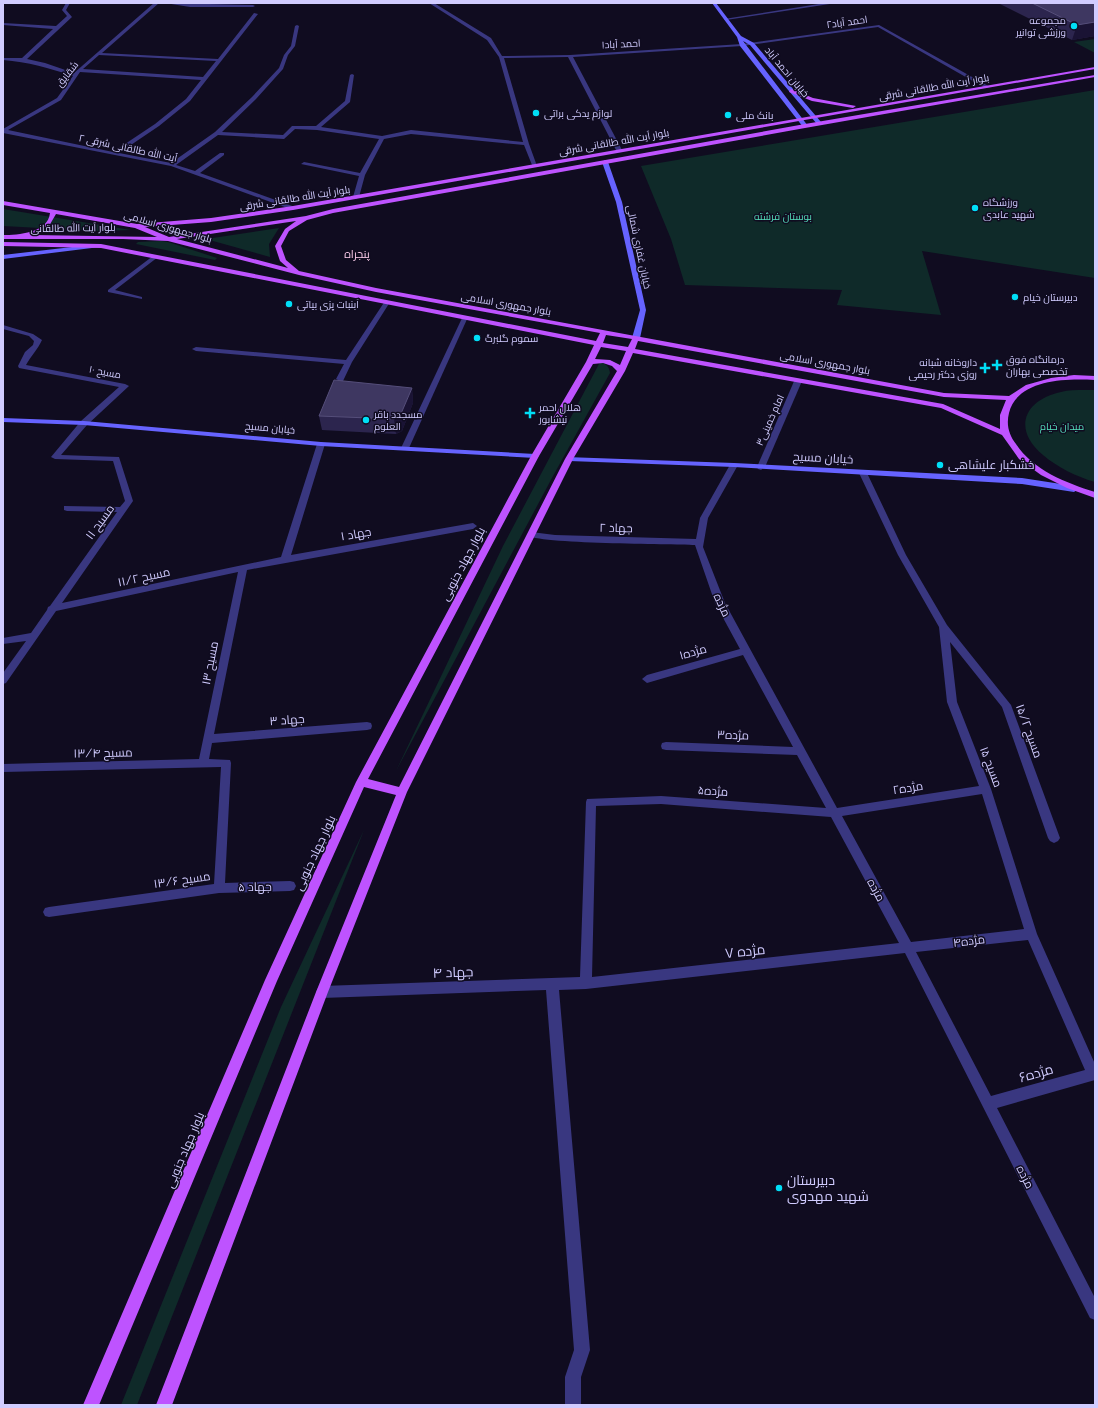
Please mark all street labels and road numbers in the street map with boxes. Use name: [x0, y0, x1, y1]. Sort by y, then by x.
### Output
street label: احمد آباد۲: [826, 14, 868, 30]
street label: احمد آباد۱: [601, 37, 641, 51]
street label: خیابان احمد آباد: [762, 45, 811, 100]
street label: شقایق: [54, 59, 81, 90]
street label: بلوار آیت الله طالقانی شرقی: [878, 70, 990, 103]
street label: بلوار آیت الله طالقانی شرقی: [558, 125, 670, 158]
street label: آیت الله طالقانی شرقی ۲: [78, 130, 179, 165]
street label: بلوار آیت الله طالقانی شرقی: [239, 182, 351, 213]
street label: خیابان غفاری شمالی: [624, 204, 653, 290]
street label: بلوار جمهوری اسلامی: [122, 209, 213, 246]
street label: بلوار آیت الله طالقانی: [30, 220, 116, 235]
street label: بلوار جمهوری اسلامی: [460, 291, 552, 318]
street label: بلوار جمهوری اسلامی: [779, 350, 871, 377]
street label: مسیح ۱۰: [88, 364, 122, 381]
street label: امام خمینی۳: [754, 393, 788, 448]
street label: خیابان مسیح: [244, 420, 296, 437]
street label: خیابان مسیح: [792, 449, 854, 468]
street label: مسیح ۱۱: [83, 502, 118, 543]
street label: جهاد ۲: [599, 521, 633, 535]
street label: جهاد ۱: [340, 524, 372, 544]
street label: بلوار جهاد جنوبی: [438, 525, 488, 603]
street label: مسیح ۱۱/۲: [117, 565, 172, 590]
street label: مژده: [711, 591, 733, 619]
street label: مسیح ۱۳: [199, 640, 222, 686]
street label: مژده۱: [678, 641, 708, 663]
street label: مسیح ۱۵/۲: [1012, 702, 1045, 760]
street label: جهاد ۳: [269, 712, 305, 728]
street label: مژده۳: [717, 727, 749, 743]
street label: مسیح ۱۳/۴: [73, 745, 133, 762]
street label: مسیح ۱۵: [976, 745, 1005, 790]
street label: مژده۲: [892, 779, 924, 797]
street label: مژده۵: [697, 783, 729, 799]
street label: بلوار جهاد جنوبی: [292, 813, 338, 893]
street label: مسیح ۱۳/۶: [153, 869, 211, 892]
street label: مژده: [864, 876, 888, 904]
street label: جهاد ۵: [238, 880, 272, 894]
street label: مژده۴: [952, 932, 986, 950]
street label: مژده ۷: [724, 941, 766, 961]
street label: جهاد ۴: [432, 963, 474, 981]
street label: مژده۶: [1017, 1061, 1055, 1085]
street label: بلوار جهاد جنوبی: [163, 1110, 207, 1190]
street label: مژده: [1013, 1163, 1037, 1191]

